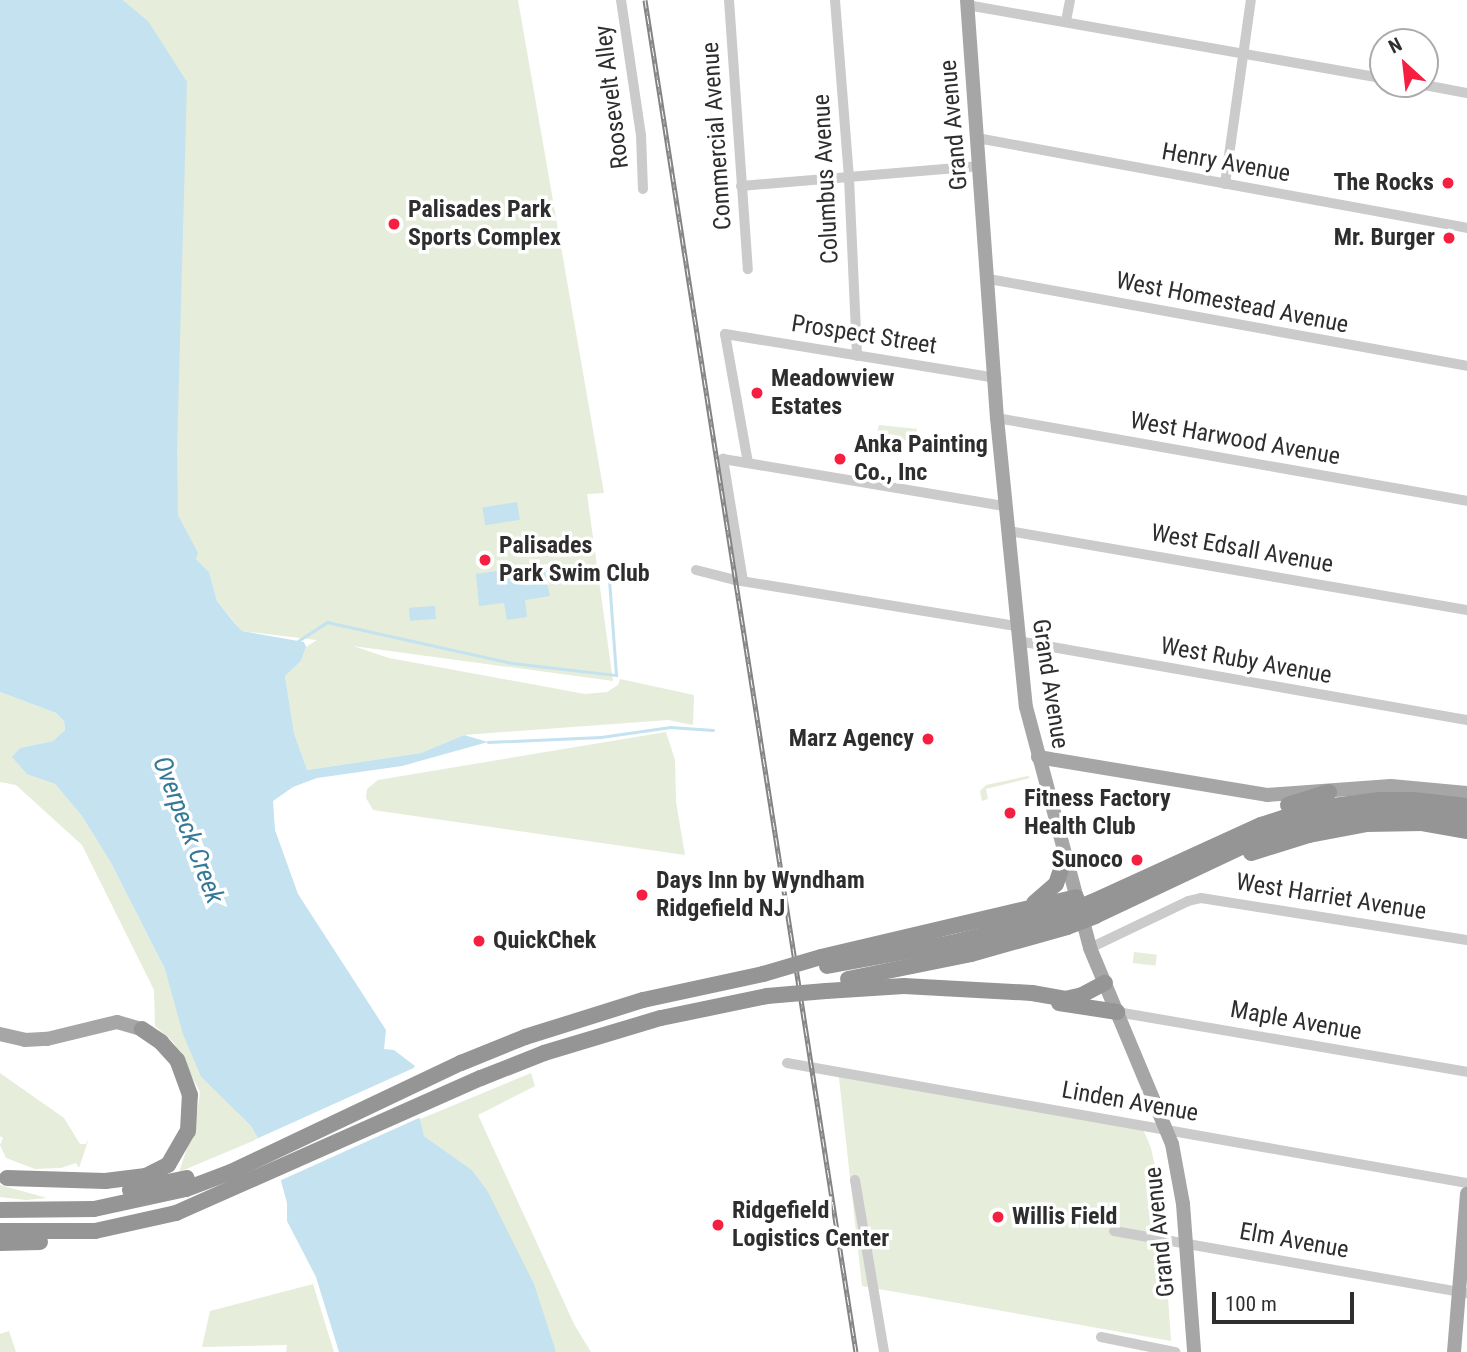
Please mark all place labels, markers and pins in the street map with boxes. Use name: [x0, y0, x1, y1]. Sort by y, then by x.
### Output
place label: The Rocks: [1334, 169, 1434, 197]
marker: The Rocks: [1440, 175, 1456, 191]
place label: Palisades Park Sports Complex: [408, 196, 561, 252]
marker: Palisades Park Sports Complex: [386, 216, 402, 232]
place label: Mr. Burger: [1334, 224, 1435, 252]
marker: Mr. Burger: [1441, 230, 1457, 246]
place label: Meadowview Estates: [771, 365, 895, 421]
marker: Meadowview Estates: [749, 385, 765, 401]
place label: Anka Painting Co., Inc: [854, 431, 988, 487]
marker: Anka Painting Co., Inc: [832, 451, 848, 467]
place label: Palisades Park Swim Club: [499, 532, 650, 588]
marker: Palisades Park Swim Club: [477, 552, 493, 568]
place label: Marz Agency: [789, 725, 914, 753]
marker: Marz Agency: [920, 731, 936, 747]
place label: Fitness Factory Health Club: [1024, 785, 1171, 841]
marker: Fitness Factory Health Club: [1002, 805, 1018, 821]
place label: Sunoco: [1052, 846, 1123, 874]
marker: Sunoco: [1129, 852, 1145, 868]
place label: Days Inn by Wyndham Ridgefield NJ: [656, 867, 865, 923]
marker: Days Inn by Wyndham Ridgefield NJ: [634, 887, 650, 903]
place label: QuickChek: [493, 927, 596, 955]
marker: QuickChek: [471, 933, 487, 949]
place label: Ridgefield Logistics Center: [732, 1197, 889, 1253]
place label: Willis Field: [1012, 1203, 1118, 1231]
marker: Willis Field: [990, 1209, 1006, 1225]
marker: Ridgefield Logistics Center: [710, 1217, 726, 1233]

